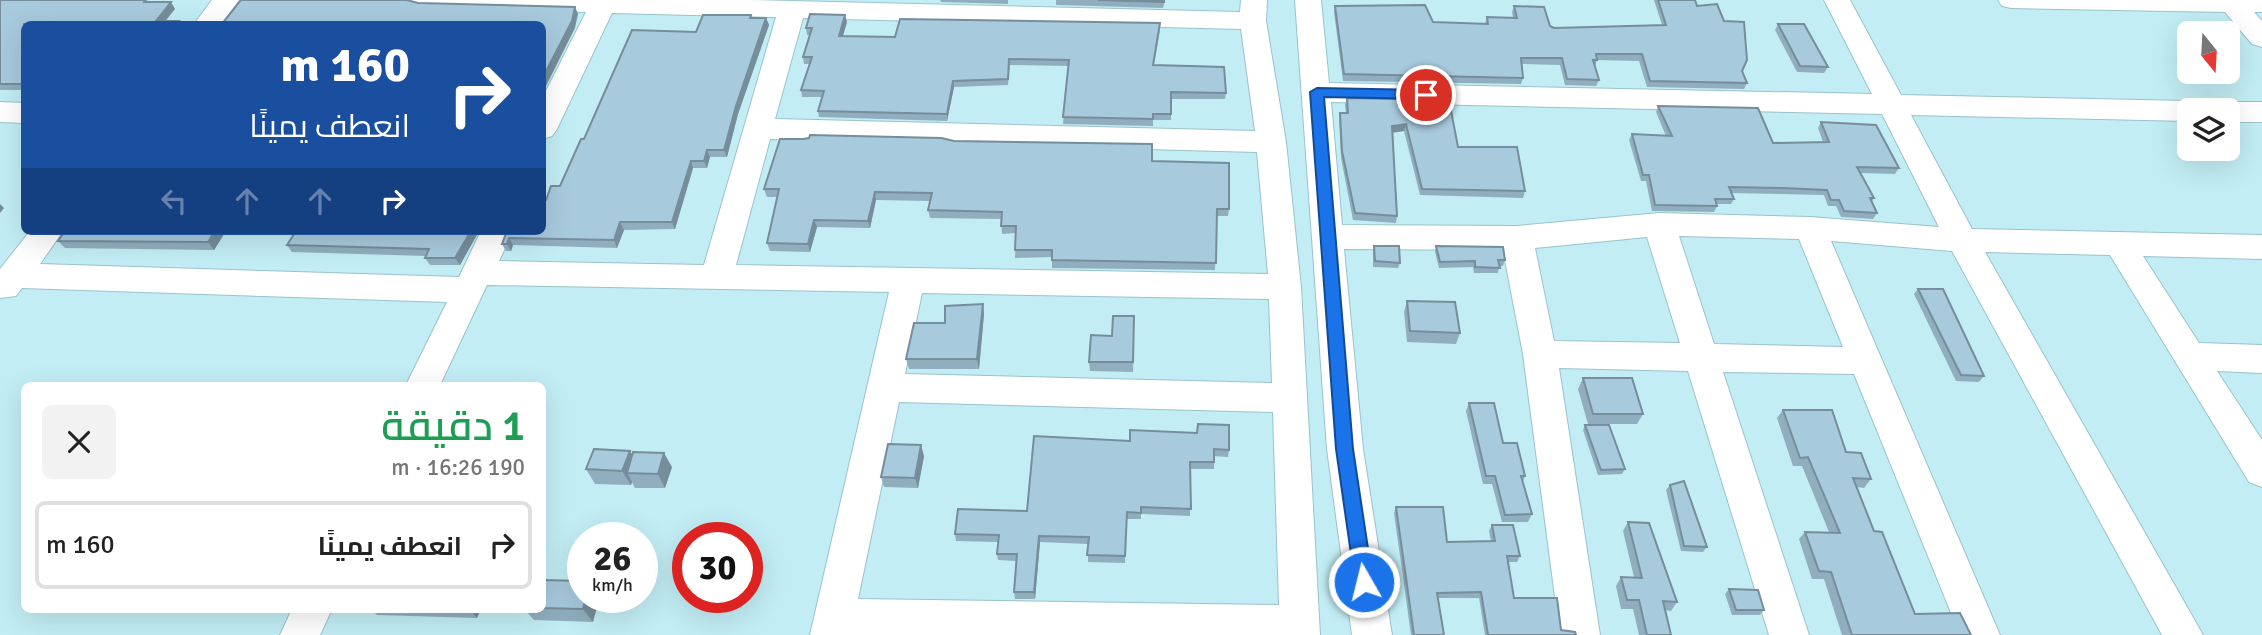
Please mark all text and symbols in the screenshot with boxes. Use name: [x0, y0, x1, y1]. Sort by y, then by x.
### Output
north arrow: [2177, 21, 2240, 84]
map controls: [2177, 21, 2240, 161]
text: 160 m: [280, 35, 410, 95]
icon: right: [434, 49, 525, 140]
pin: [1396, 65, 1456, 125]
icon: arrive: [1407, 76, 1445, 114]
button: layers: [2177, 98, 2240, 161]
text: انعطف يمينًا: [249, 107, 410, 146]
icon: left: [155, 182, 193, 220]
icon: ahead: [228, 182, 266, 220]
icon: ahead: [301, 182, 339, 220]
icon: right: [374, 182, 412, 220]
text: 1 دقيقة: [381, 401, 525, 452]
button: close: [42, 405, 116, 479]
text: 190 m · 16:26: [391, 453, 525, 482]
speed limit sign: 30: [672, 522, 763, 613]
icon: right: [483, 526, 521, 564]
text: 160 m: [46, 529, 115, 561]
text: انعطف يمينًا: [318, 531, 462, 563]
text: 26: [594, 537, 631, 580]
position arrow: [1327, 545, 1401, 619]
text: km/h: [592, 574, 633, 596]

